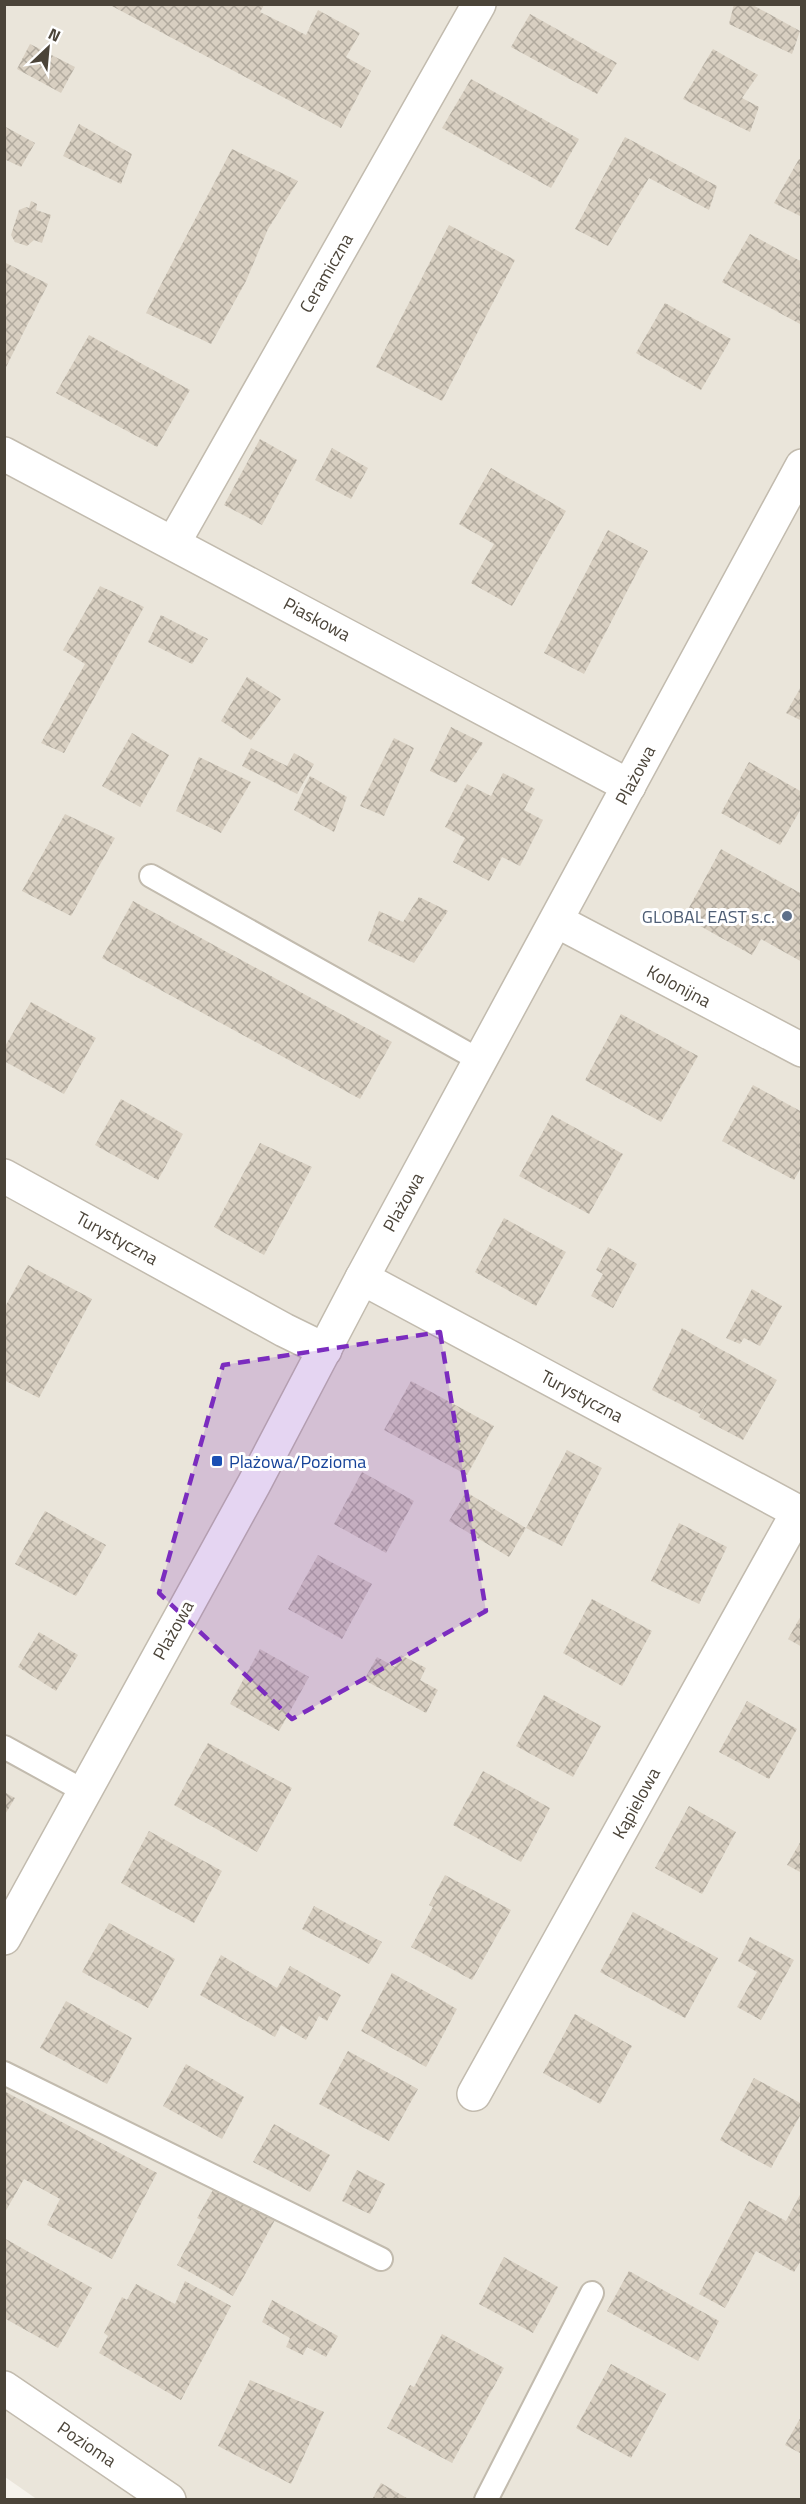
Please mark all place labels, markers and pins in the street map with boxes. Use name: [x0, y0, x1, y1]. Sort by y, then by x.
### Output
place label: GLOBAL EAST s.c.: [642, 903, 775, 930]
marker: GLOBAL EAST s.c.: [780, 909, 794, 923]
place label: Plażowa/Pozioma: [229, 1448, 366, 1475]
marker: Plażowa/Pozioma: [210, 1454, 224, 1468]

